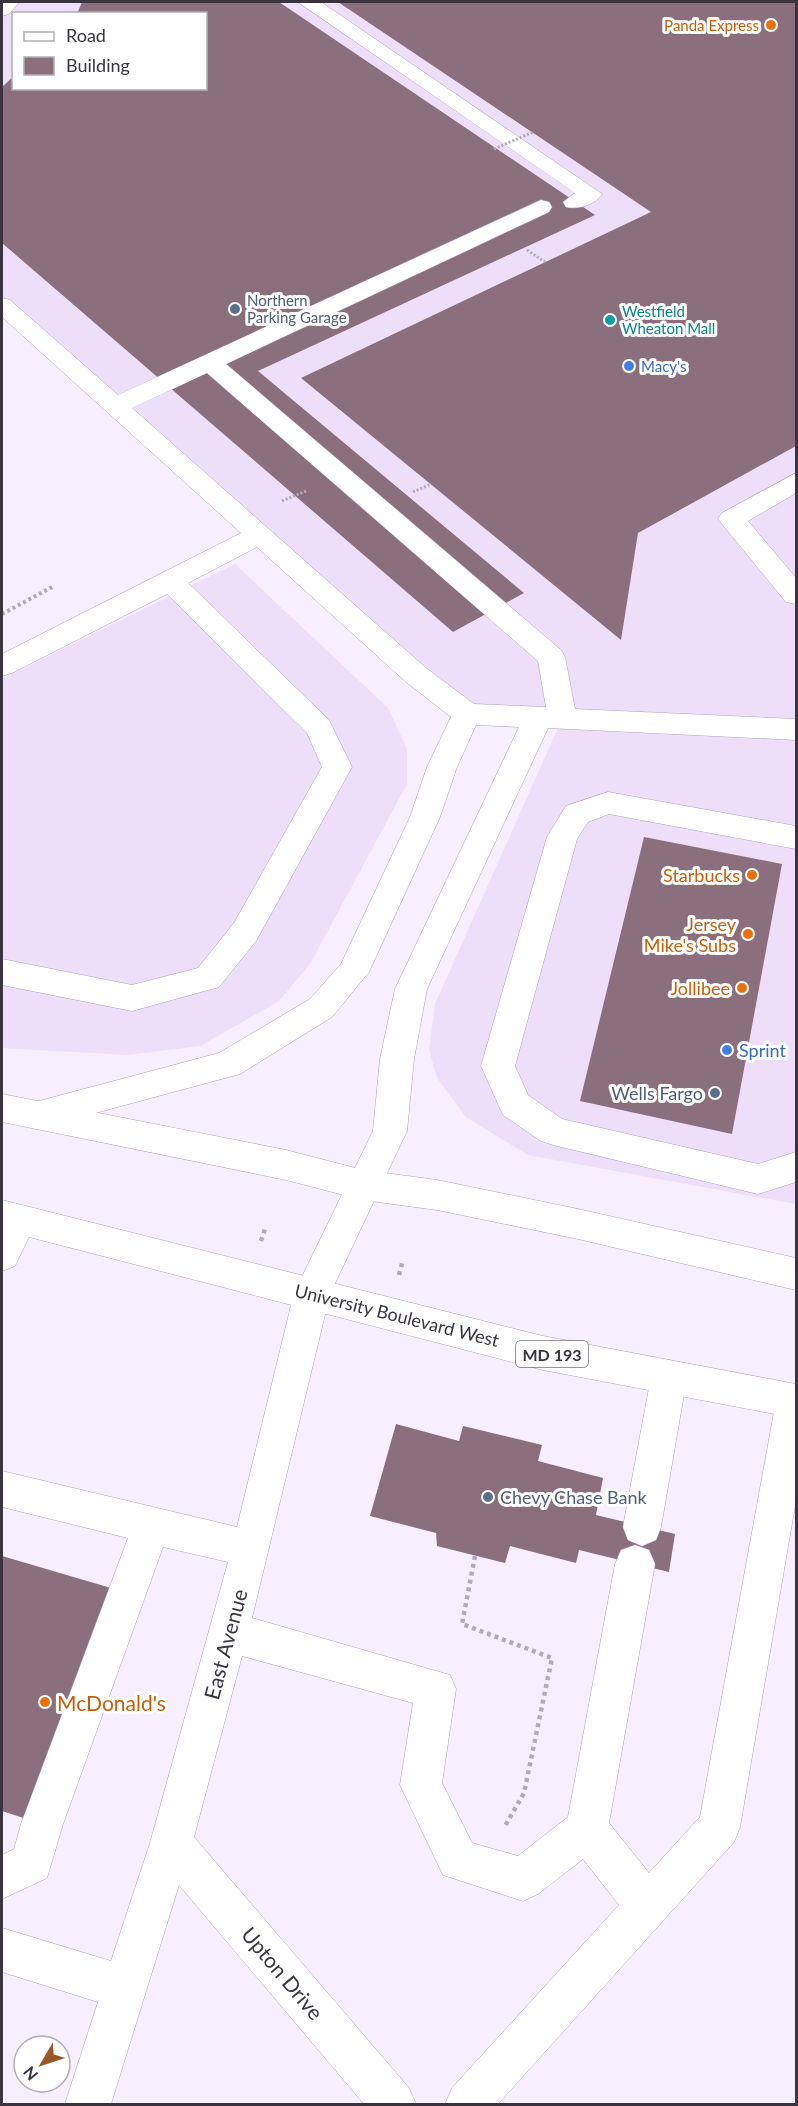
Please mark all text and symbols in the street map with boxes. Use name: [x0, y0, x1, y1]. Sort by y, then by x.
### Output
legend: [12, 12, 207, 90]
place label: Panda Express: [664, 16, 759, 34]
marker: Panda Express: [764, 18, 778, 32]
text: Road: [66, 24, 106, 46]
text: Building: [66, 54, 130, 76]
place label: Northern Parking Garage: [247, 291, 347, 326]
marker: Northern Parking Garage: [228, 302, 242, 316]
place label: Westfield Wheaton Mall: [622, 302, 715, 337]
marker: Westfield Wheaton Mall: [603, 313, 617, 327]
place label: Macy's: [641, 357, 686, 375]
marker: Macy's: [622, 359, 636, 373]
place label: Starbucks: [663, 864, 740, 886]
marker: Starbucks: [745, 868, 759, 882]
place label: Jersey Mike's Subs: [644, 913, 737, 956]
marker: Jersey Mike's Subs: [741, 927, 755, 941]
place label: Jollibee: [671, 977, 730, 999]
marker: Jollibee: [735, 981, 749, 995]
place label: Sprint: [739, 1039, 786, 1061]
marker: Sprint: [720, 1043, 734, 1057]
place label: Wells Fargo: [611, 1082, 703, 1104]
marker: Wells Fargo: [708, 1086, 722, 1100]
street label: University Boulevard West: [293, 1279, 502, 1351]
road number: MD 193: [516, 1341, 588, 1367]
place label: Chevy Chase Bank: [500, 1486, 648, 1508]
marker: Chevy Chase Bank: [481, 1490, 495, 1504]
street label: East Avenue: [198, 1586, 252, 1702]
place label: McDonald's: [57, 1690, 166, 1715]
marker: McDonald's: [38, 1695, 52, 1709]
street label: Upton Drive: [237, 1922, 329, 2024]
north arrow: [12, 2034, 72, 2094]
text: N: [19, 2063, 41, 2085]

